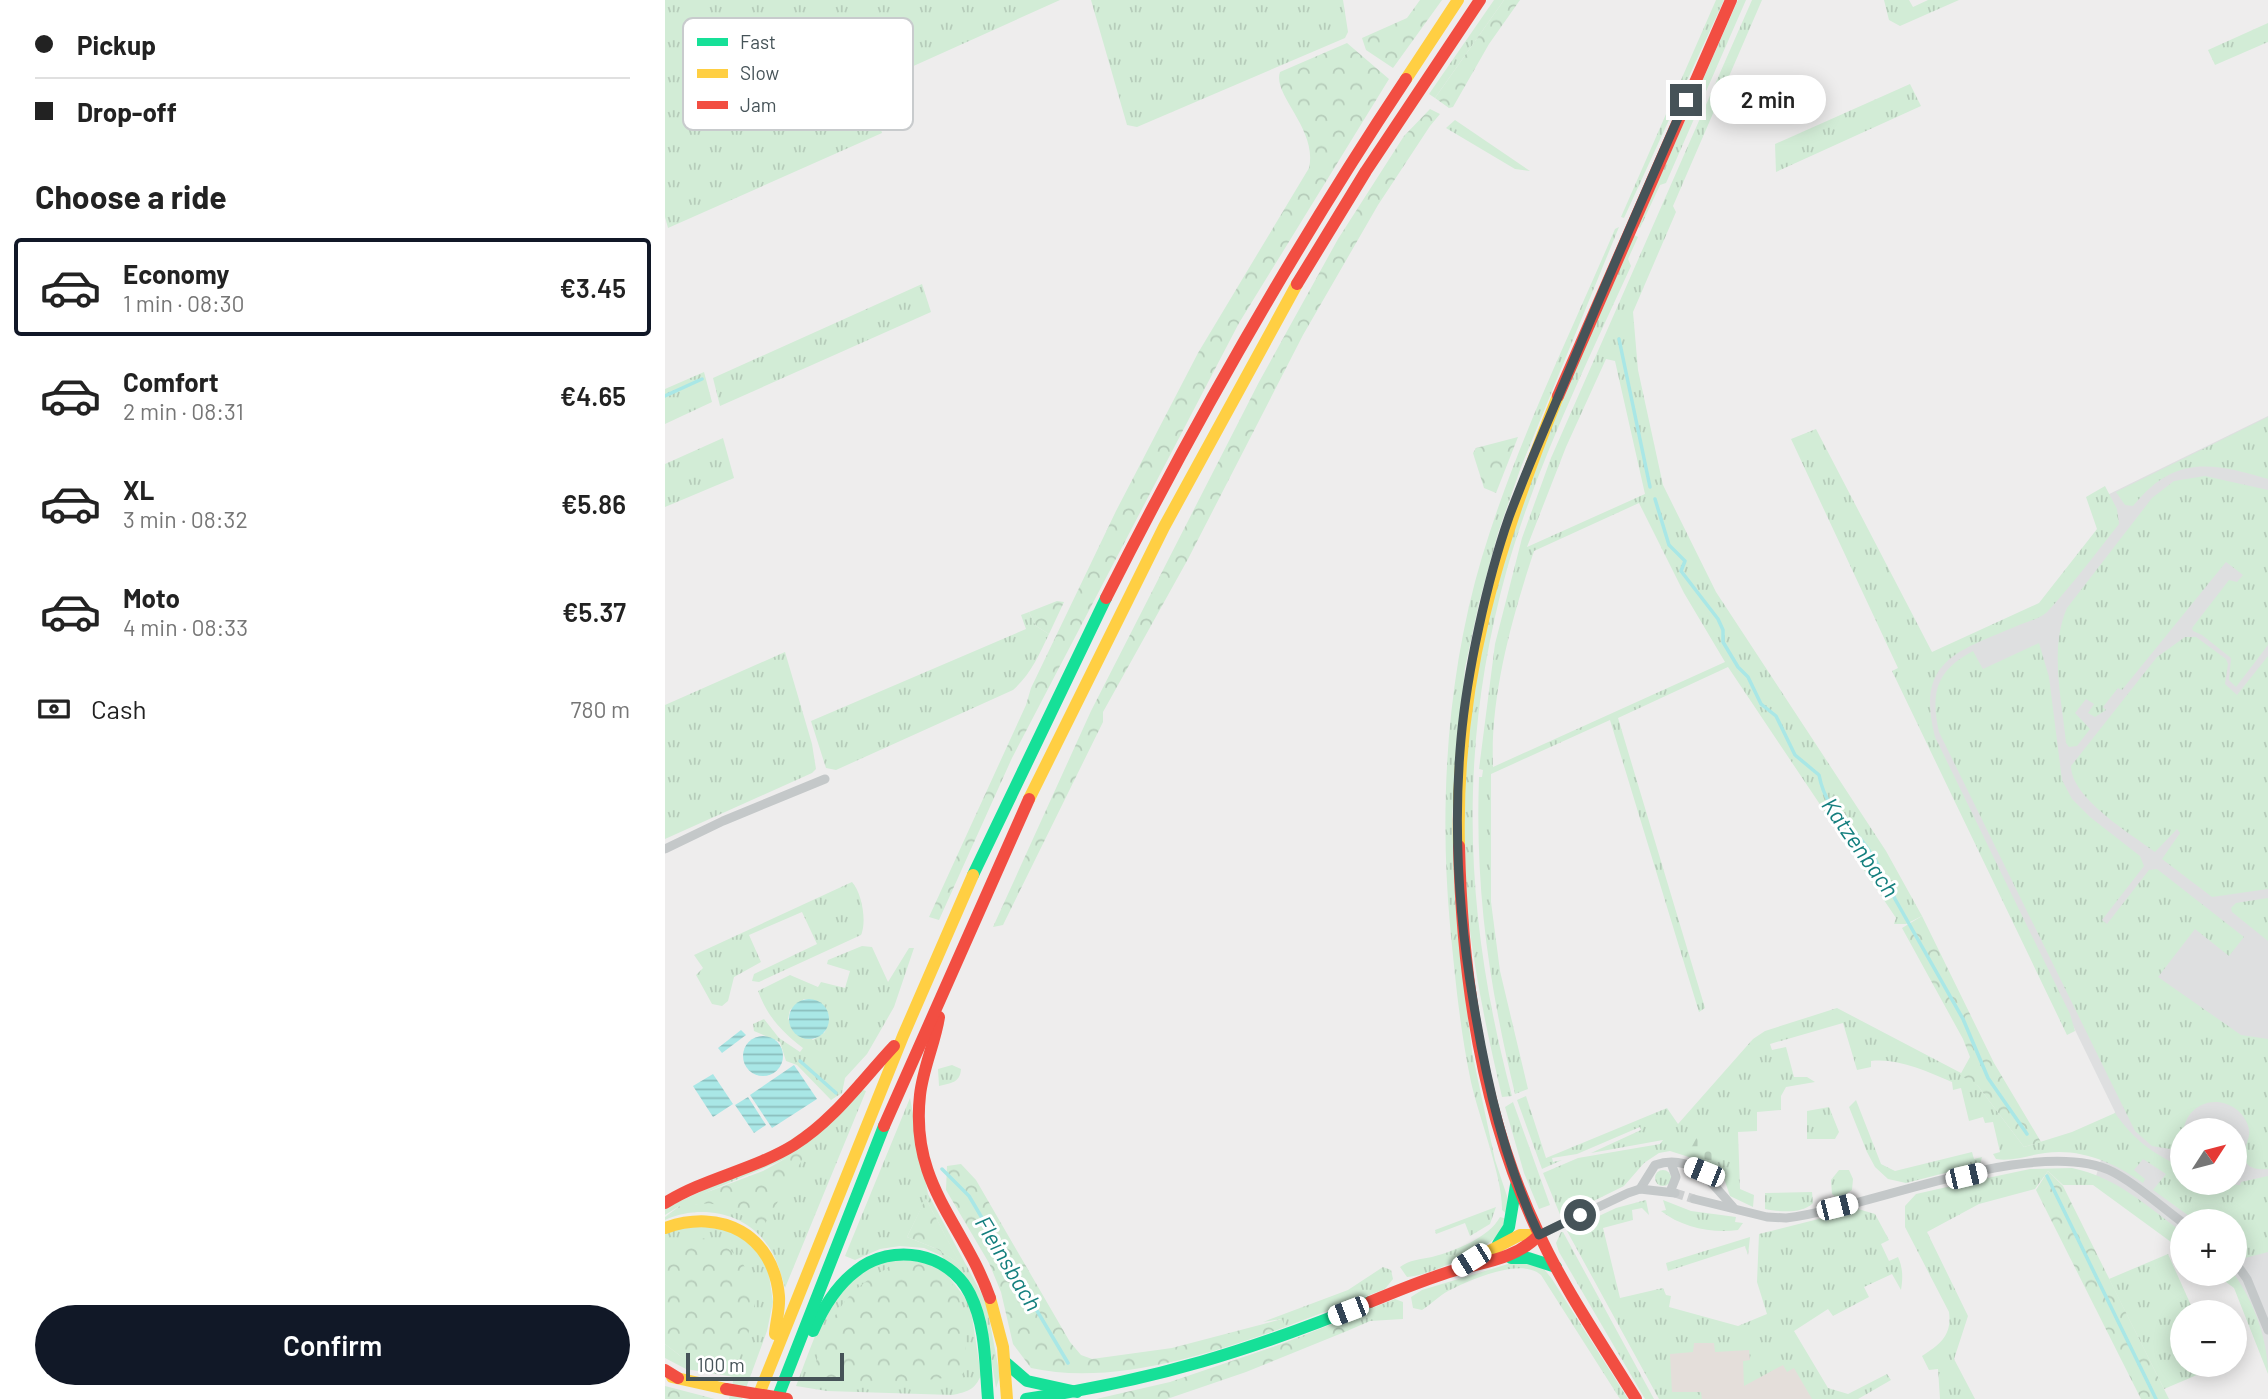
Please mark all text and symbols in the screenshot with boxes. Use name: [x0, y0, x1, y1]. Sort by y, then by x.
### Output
legend: [683, 18, 913, 130]
text: Pickup: [77, 29, 156, 60]
text: Fast: [740, 30, 776, 53]
text: Slow: [740, 61, 779, 84]
callout: 2 min: [1711, 76, 1826, 124]
route end: [1670, 84, 1702, 116]
text: 2 min: [1741, 85, 1795, 113]
text: Jam: [740, 93, 776, 116]
text: Drop-off: [77, 96, 177, 127]
text: Choose a ride: [35, 177, 227, 215]
icon: car: [39, 256, 102, 319]
text: Economy: [123, 258, 229, 289]
text: €3.45: [560, 272, 626, 303]
text: 1 min · 08:30: [123, 289, 245, 317]
icon: car: [39, 364, 102, 427]
text: Comfort: [123, 366, 219, 397]
text: €4.65: [560, 380, 626, 411]
text: 2 min · 08:31: [123, 397, 244, 425]
icon: car: [39, 472, 102, 535]
text: XL: [123, 474, 154, 505]
text: €5.86: [561, 488, 626, 519]
text: 3 min · 08:32: [123, 505, 248, 533]
icon: car: [39, 580, 102, 643]
text: Moto: [123, 582, 180, 613]
text: €5.37: [562, 596, 626, 627]
text: 4 min · 08:33: [123, 613, 248, 641]
icon: cash: [35, 690, 73, 728]
text: Cash: [91, 693, 146, 724]
text: 780 m: [571, 695, 630, 723]
water label: Katzenbach: [1816, 792, 1906, 902]
north arrow: [2170, 1118, 2247, 1195]
map controls: [2170, 1118, 2247, 1377]
car: [1681, 1154, 1728, 1190]
car: [1944, 1161, 1989, 1191]
car: [1815, 1192, 1860, 1222]
route start: [1564, 1199, 1596, 1231]
button: +: [2170, 1209, 2247, 1286]
water label: Fleinsbach: [970, 1210, 1048, 1316]
car: [1448, 1240, 1495, 1280]
car: [1325, 1294, 1372, 1328]
button: −: [2170, 1300, 2247, 1377]
button: Confirm: [35, 1305, 630, 1385]
scale bar: [686, 1350, 843, 1382]
text: 100 m: [697, 1353, 745, 1376]

